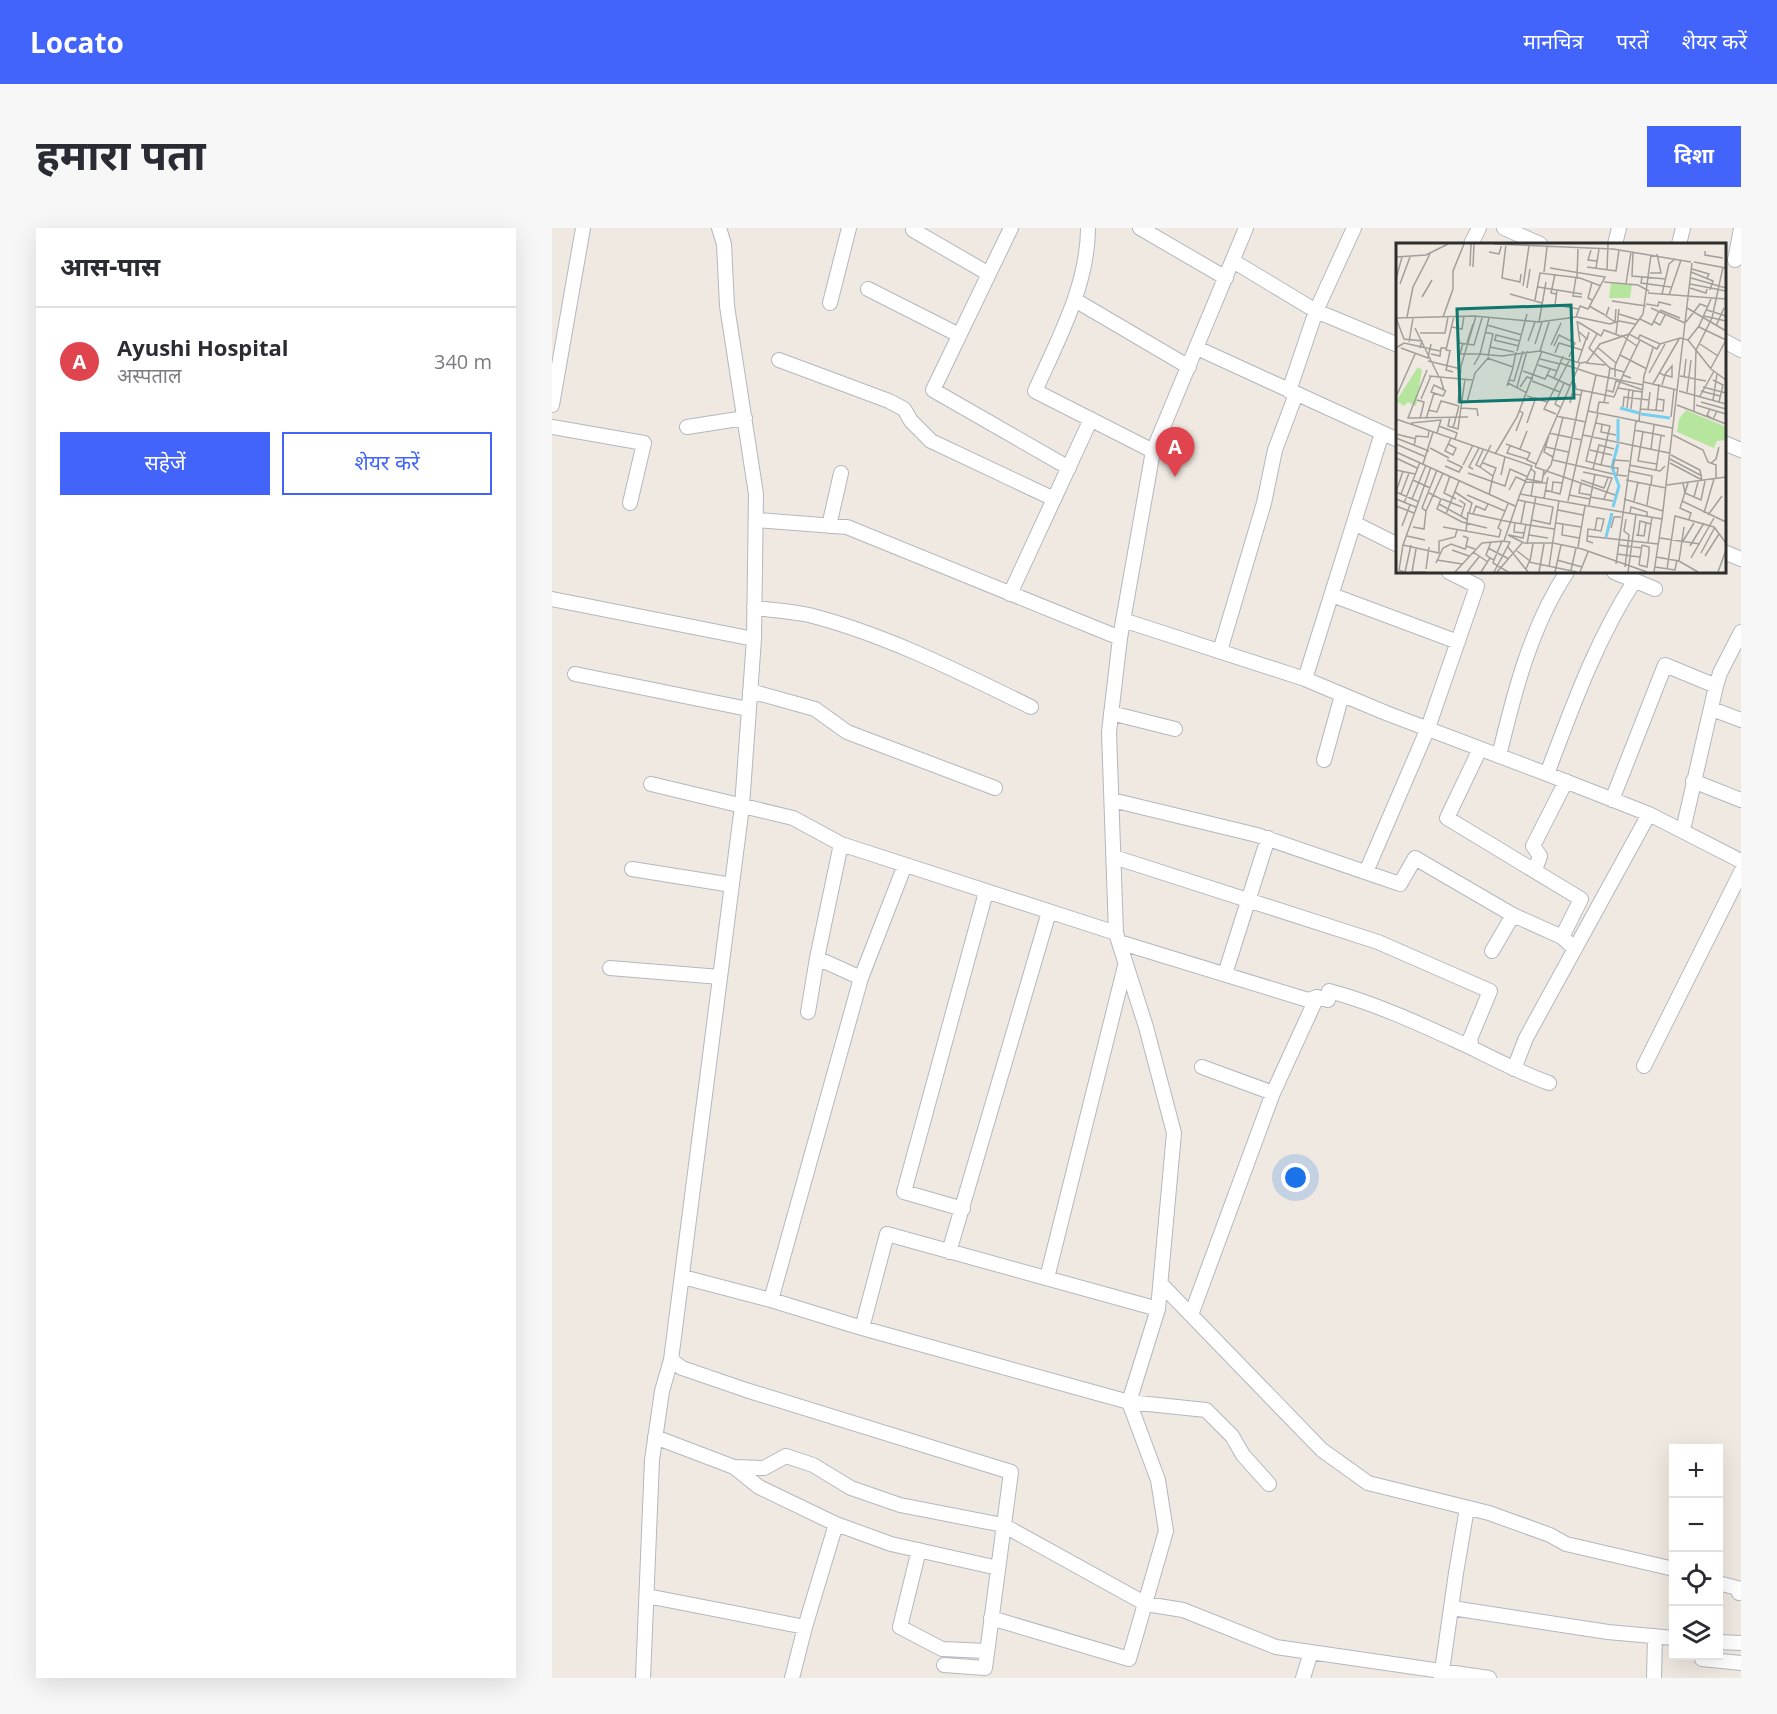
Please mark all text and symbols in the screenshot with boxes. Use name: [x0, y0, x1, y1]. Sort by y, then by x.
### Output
text: Locato: [30, 23, 124, 61]
text: मानचित्र: [1523, 27, 1583, 55]
text: परतें: [1616, 27, 1649, 55]
text: शेयर करें: [1682, 27, 1747, 55]
text: हमारा पता: [36, 125, 206, 182]
button: दिशा: [1647, 126, 1741, 187]
inset map: [1396, 243, 1726, 573]
text: आस-पास: [60, 248, 160, 284]
text: Ayushi Hospital: [117, 332, 289, 362]
text: A: [73, 348, 86, 375]
text: 340 m: [434, 348, 492, 375]
text: अस्पताल: [117, 362, 182, 389]
pin: A: [1156, 428, 1194, 477]
button: सहेजें: [60, 432, 270, 495]
button: शेयर करें: [282, 432, 492, 495]
your location: [1281, 1163, 1310, 1192]
map controls: [1669, 1444, 1723, 1660]
button: +: [1669, 1444, 1723, 1498]
button: −: [1669, 1498, 1723, 1552]
button: locate: [1669, 1552, 1723, 1606]
button: layers: [1669, 1606, 1723, 1660]

